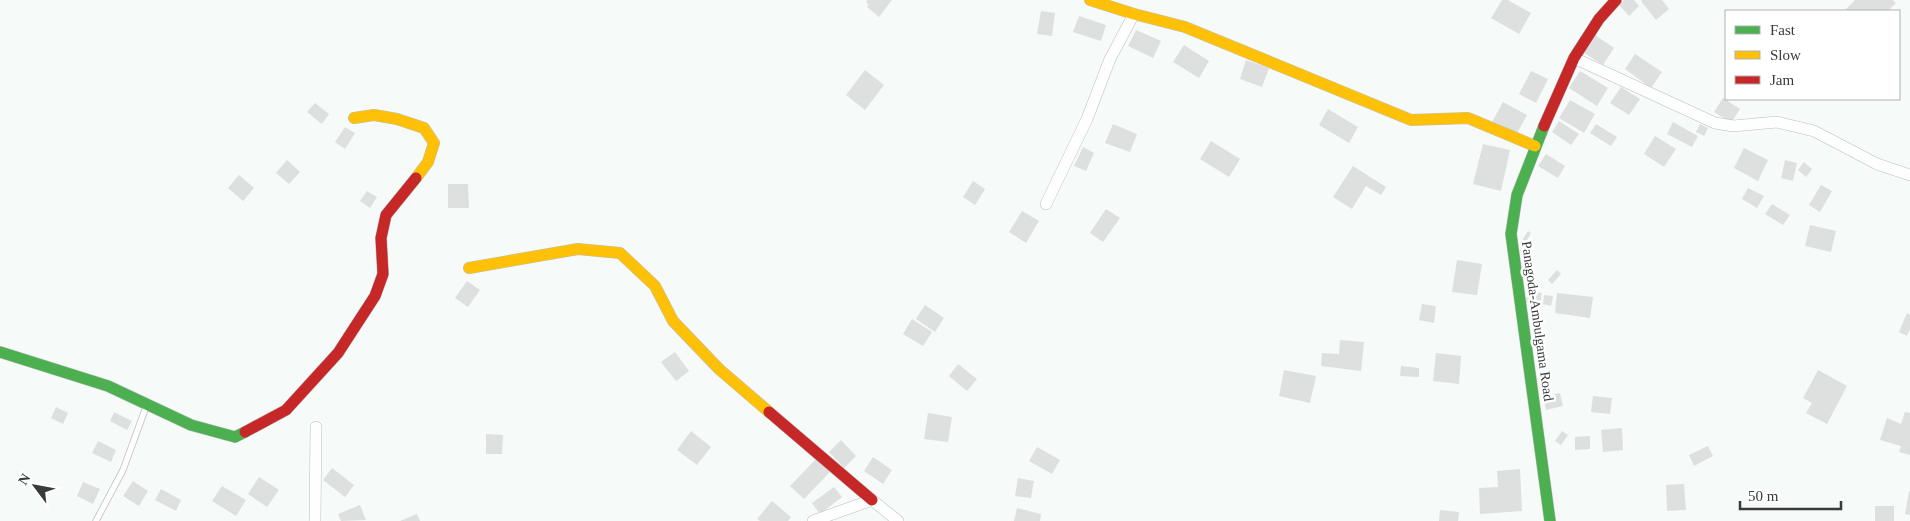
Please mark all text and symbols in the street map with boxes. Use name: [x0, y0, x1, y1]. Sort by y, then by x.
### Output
legend: [1725, 10, 1900, 100]
text: Fast: [1770, 22, 1796, 38]
text: Slow: [1770, 47, 1801, 63]
text: Jam: [1770, 72, 1794, 88]
street label: Panagoda-Ambulgama Road: [1519, 240, 1556, 402]
north arrow: [10, 461, 60, 511]
text: N: [15, 471, 33, 488]
scale bar: [1740, 478, 1841, 510]
text: 50 m: [1748, 488, 1779, 504]

